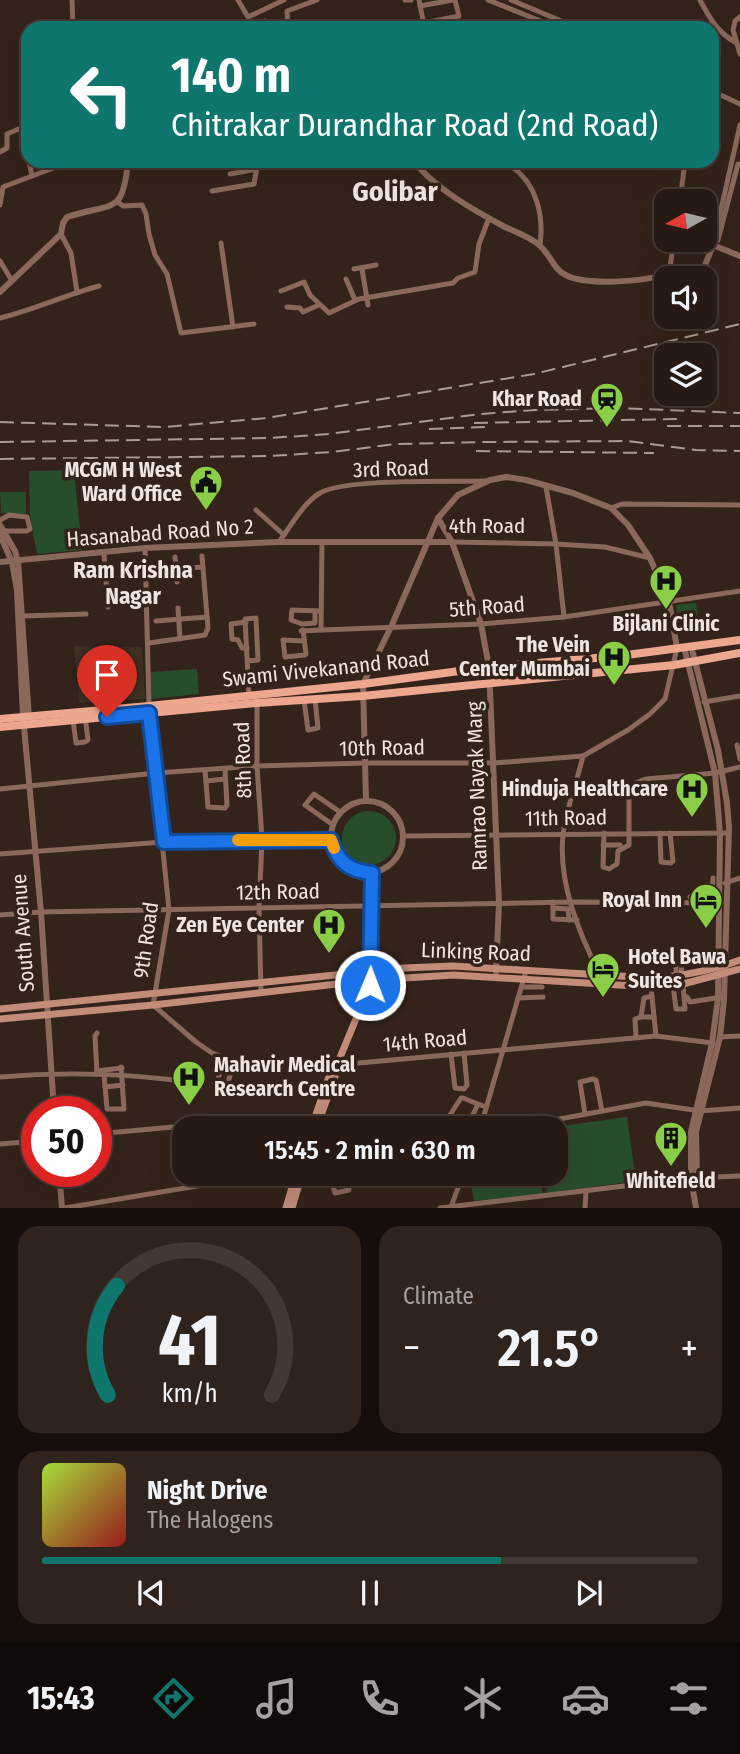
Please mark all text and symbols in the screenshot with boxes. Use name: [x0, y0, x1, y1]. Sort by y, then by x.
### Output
text: 140 m: [171, 46, 291, 105]
icon: left: [56, 49, 147, 140]
text: Chitrakar Durandhar Road (2nd Road): [171, 106, 658, 144]
district label: Golibar: [352, 175, 439, 208]
north arrow: [654, 189, 718, 252]
map controls: [654, 189, 717, 406]
button: sound: [654, 266, 717, 329]
button: layers: [654, 343, 717, 406]
station icon: Khar Road: [588, 380, 626, 429]
place label: Khar Road: [492, 386, 582, 412]
street label: 3rd Road: [353, 455, 429, 483]
place label: MCGM H West Ward Office: [64, 457, 183, 507]
public building icon: MCGM H West Ward Office: [187, 463, 225, 512]
street label: 4th Road: [449, 513, 525, 539]
street label: Hasanabad Road No 2: [66, 514, 254, 552]
district label: Ram Krishna Nagar: [73, 556, 193, 610]
hospital icon: Bijlani Clinic: [647, 562, 685, 611]
street label: 5th Road: [448, 591, 526, 623]
place label: Bijlani Clinic: [612, 611, 720, 637]
place label: The Vein Center Mumbai: [459, 632, 590, 682]
hospital icon: The Vein Center Mumbai: [595, 638, 633, 687]
pin: [77, 645, 137, 717]
street label: Swami Vivekanand Road: [221, 645, 431, 693]
icon: arrive: [88, 656, 126, 694]
street label: Ramrao Nayak Marg: [461, 701, 493, 871]
street label: 8th Road: [229, 721, 257, 799]
street label: 10th Road: [339, 734, 425, 762]
hospital icon: Hinduja Healthcare: [673, 770, 711, 819]
place label: Hinduja Healthcare: [502, 776, 668, 802]
street label: 11th Road: [525, 804, 607, 832]
street label: South Avenue: [6, 873, 40, 993]
street label: 12th Road: [236, 878, 320, 906]
hotel icon: Royal Inn: [687, 881, 725, 930]
place label: Royal Inn: [602, 887, 682, 913]
street label: 9th Road: [128, 900, 164, 980]
hospital icon: Zen Eye Center: [310, 906, 348, 955]
place label: Zen Eye Center: [176, 912, 304, 938]
street label: Linking Road: [421, 937, 531, 967]
place label: Hotel Bawa Suites: [628, 944, 726, 994]
position arrow: [333, 948, 407, 1022]
hotel icon: Hotel Bawa Suites: [584, 950, 622, 999]
street label: 14th Road: [382, 1024, 468, 1058]
place label: Mahavir Medical Research Centre: [214, 1052, 356, 1102]
hospital icon: Mahavir Medical Research Centre: [170, 1058, 208, 1107]
speed limit sign: 50: [21, 1096, 112, 1187]
building icon: Whitefield: [652, 1119, 690, 1168]
text: 15:45 · 2 min · 630 m: [264, 1135, 476, 1166]
place label: Whitefield: [626, 1168, 716, 1194]
text: Climate: [403, 1282, 474, 1310]
text: 41: [158, 1298, 221, 1385]
text: 21.5°: [498, 1317, 603, 1380]
text: −: [403, 1325, 420, 1371]
text: +: [681, 1325, 698, 1371]
text: km/h: [162, 1379, 217, 1409]
text: Night Drive: [147, 1475, 267, 1506]
text: The Halogens: [147, 1506, 273, 1534]
icon: previous: [132, 1574, 170, 1612]
icon: pause: [351, 1574, 389, 1612]
icon: next: [570, 1574, 608, 1612]
icon: directions: [149, 1674, 198, 1723]
icon: music: [252, 1674, 301, 1723]
icon: phone: [355, 1674, 404, 1723]
icon: climate: [458, 1674, 507, 1723]
icon: car: [561, 1674, 610, 1723]
icon: filters: [664, 1674, 713, 1723]
text: 15:43: [27, 1679, 95, 1717]

